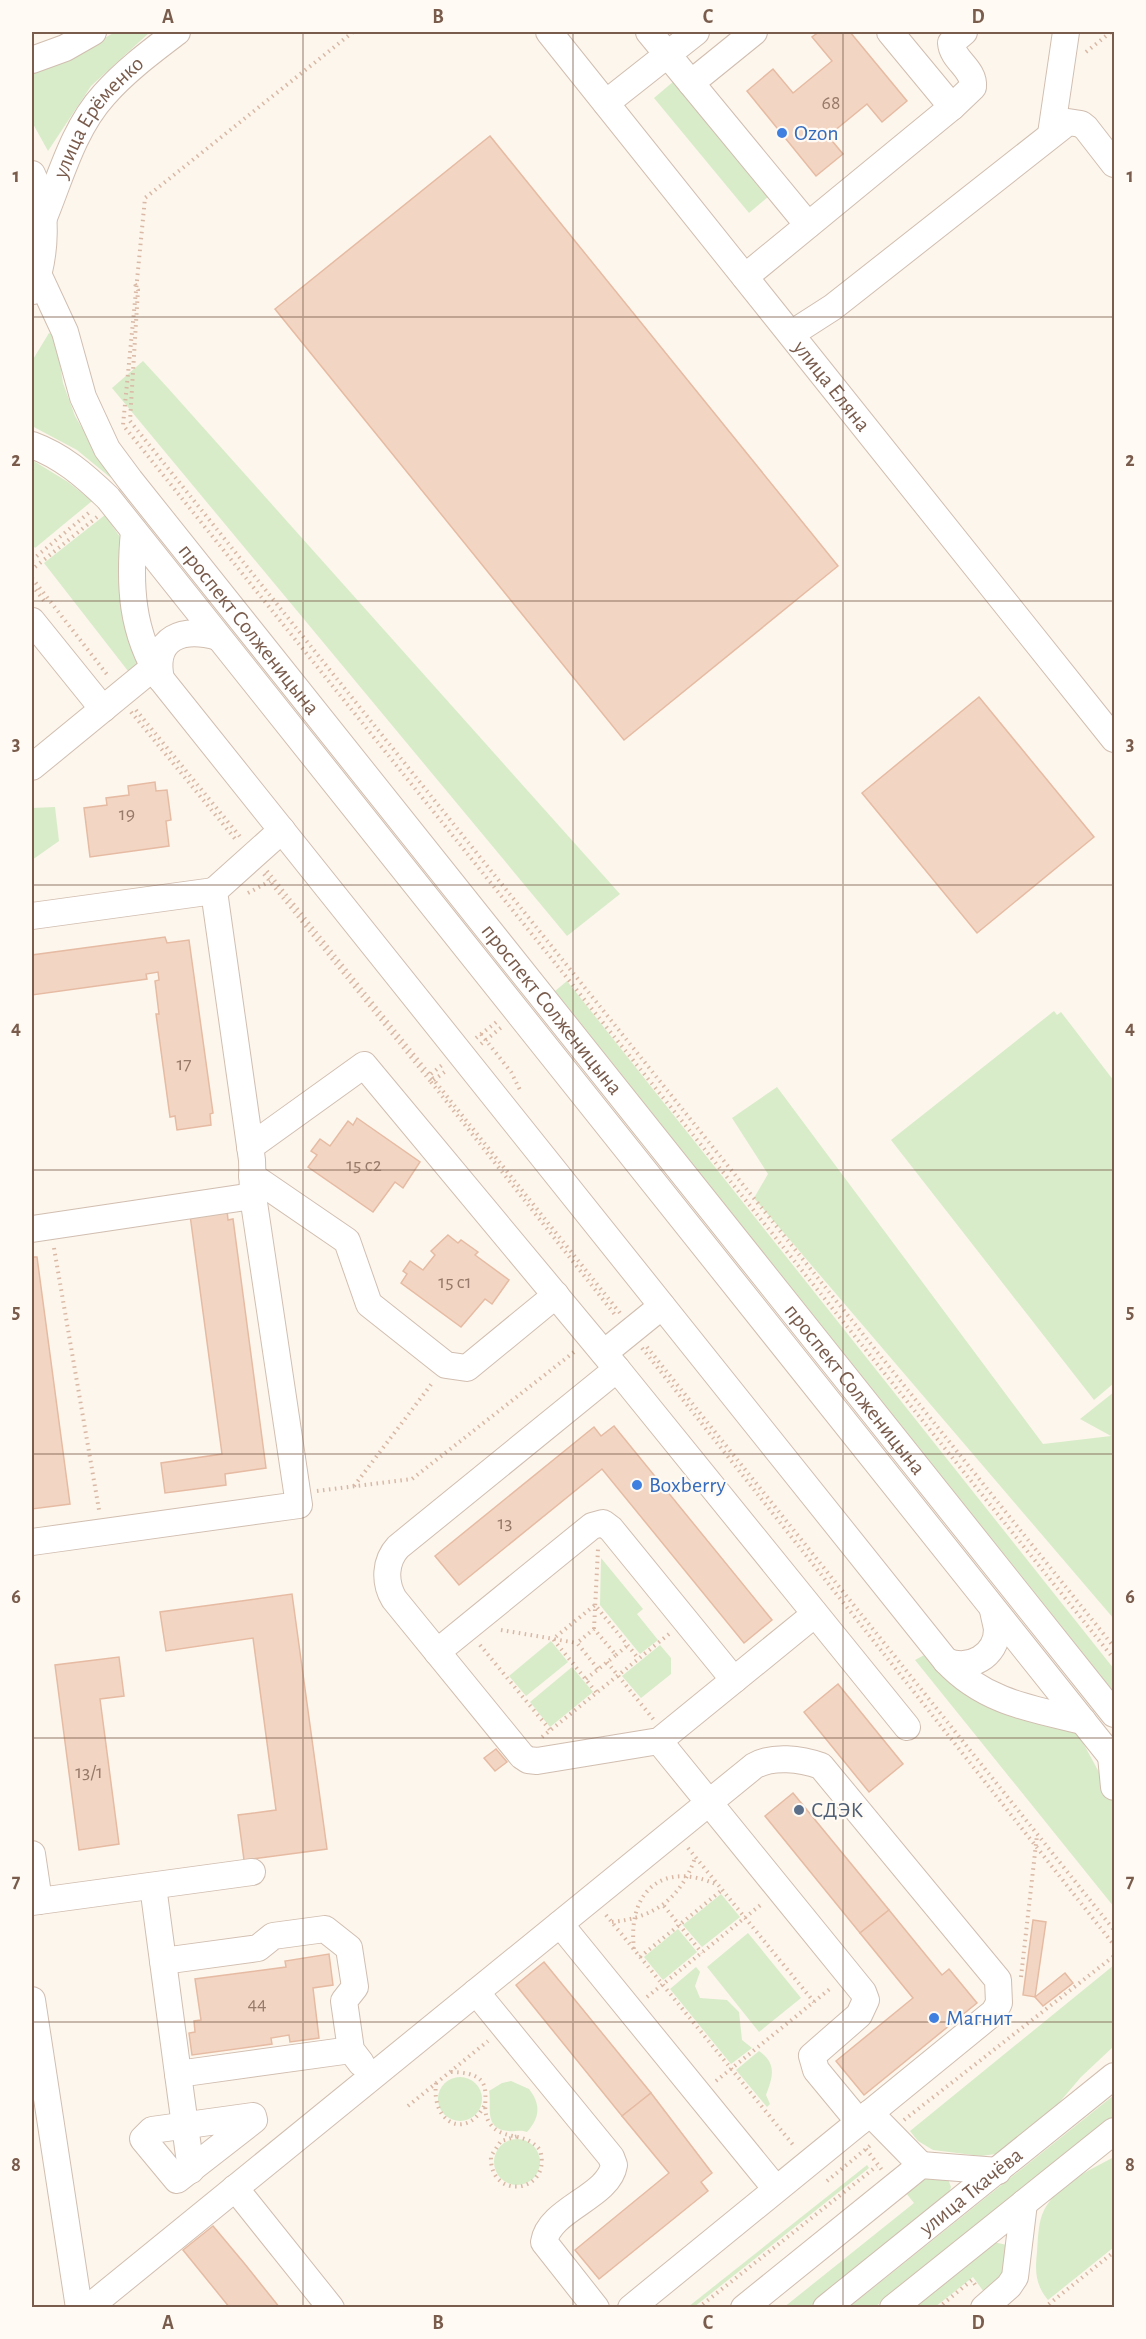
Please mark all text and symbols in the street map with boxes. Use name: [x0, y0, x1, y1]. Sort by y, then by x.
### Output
text: A: [162, 7, 174, 27]
text: B: [432, 7, 444, 27]
text: C: [703, 7, 714, 27]
text: D: [971, 7, 985, 27]
street label: улица Ерёменко: [49, 52, 148, 182]
house number: 68: [822, 93, 840, 113]
place label: Ozon: [794, 122, 839, 144]
marker: Ozon: [775, 126, 789, 140]
text: 1: [12, 166, 20, 186]
text: 1: [1126, 166, 1134, 186]
street label: улица Еляна: [788, 335, 875, 436]
text: 2: [11, 450, 21, 470]
text: 2: [1125, 450, 1135, 470]
street label: проспект Солженицына: [174, 540, 324, 719]
text: 3: [12, 734, 20, 754]
text: 3: [1126, 734, 1134, 754]
house number: 19: [119, 804, 135, 824]
street label: проспект Солженицына: [477, 920, 627, 1099]
text: 4: [11, 1018, 21, 1038]
text: 4: [1125, 1018, 1135, 1038]
house number: 17: [176, 1054, 192, 1074]
house number: 15 с2: [346, 1155, 382, 1175]
house number: 15 с1: [438, 1272, 472, 1292]
street label: проспект Солженицына: [780, 1300, 930, 1479]
text: 5: [12, 1302, 20, 1322]
text: 5: [1126, 1302, 1134, 1322]
place label: Boxberry: [649, 1474, 727, 1496]
marker: Boxberry: [630, 1478, 644, 1492]
house number: 13: [497, 1513, 513, 1533]
text: 6: [11, 1587, 21, 1607]
text: 6: [1125, 1587, 1135, 1607]
house number: 13/1: [75, 1762, 103, 1782]
place label: СДЭК: [811, 1799, 863, 1821]
marker: СДЭК: [792, 1803, 806, 1817]
text: 7: [12, 1871, 21, 1891]
text: 7: [1126, 1871, 1135, 1891]
house number: 44: [247, 1994, 267, 2014]
place label: Магнит: [946, 2007, 1013, 2029]
marker: Магнит: [927, 2011, 941, 2025]
street label: улица Ткачёва: [914, 2143, 1027, 2240]
text: 8: [11, 2155, 21, 2175]
text: 8: [1125, 2155, 1135, 2175]
text: A: [162, 2313, 174, 2333]
text: B: [432, 2313, 444, 2333]
text: C: [703, 2313, 714, 2333]
text: D: [971, 2313, 985, 2333]

